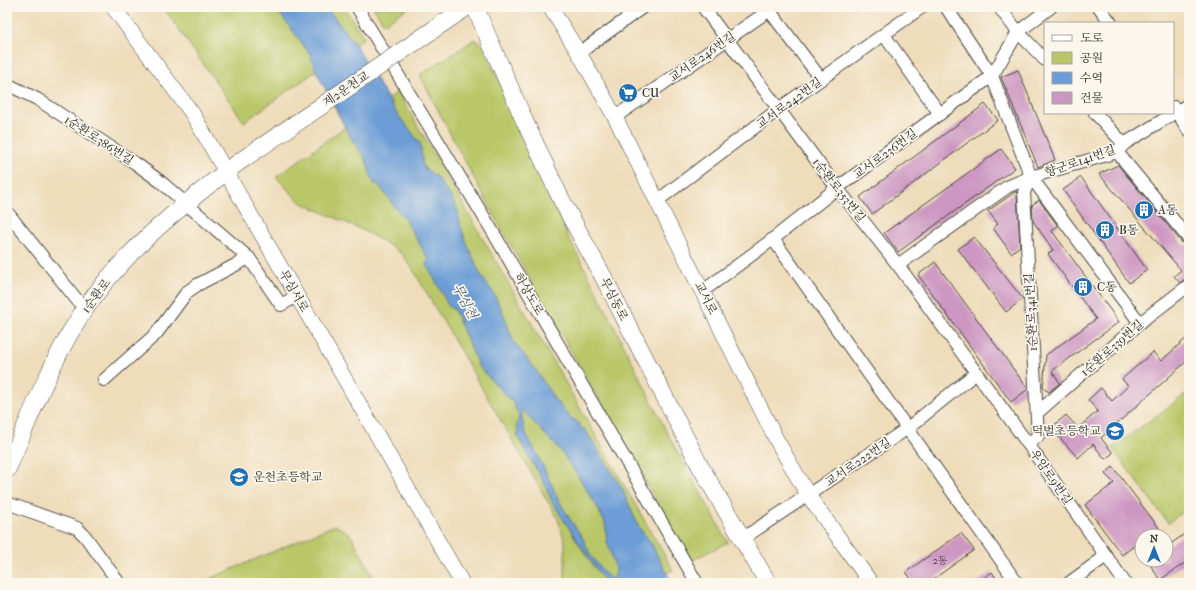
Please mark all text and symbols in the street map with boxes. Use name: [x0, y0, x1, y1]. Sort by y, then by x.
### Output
legend: [1044, 22, 1174, 114]
street label: 교서로246번길: [666, 29, 738, 85]
text: 도로: [1080, 31, 1104, 45]
text: 공원: [1080, 51, 1103, 65]
street label: 제2운천교: [320, 68, 372, 109]
text: 수역: [1080, 71, 1103, 85]
street label: 교서로242번길: [754, 75, 824, 131]
supermarket icon: CU: [617, 82, 639, 104]
place label: CU: [642, 86, 660, 100]
text: 건물: [1080, 91, 1104, 105]
street label: 1순환로386번길: [62, 112, 136, 168]
street label: 교서로236번길: [850, 126, 920, 182]
street label: 향군로141번길: [1043, 142, 1117, 180]
street label: 1순환로353번길: [810, 155, 868, 225]
building icon: A동: [1133, 199, 1155, 221]
place label: A동: [1157, 203, 1178, 217]
building icon: B동: [1094, 219, 1116, 241]
place label: B동: [1119, 223, 1139, 237]
street label: 무심서로: [276, 267, 312, 315]
street label: 하상도로: [511, 270, 547, 318]
street label: 1순환로341번길: [1022, 272, 1040, 352]
street label: 무심동로: [597, 275, 631, 323]
street label: 1순환로: [79, 276, 114, 316]
building icon: C동: [1072, 276, 1094, 298]
street label: 교서로: [692, 279, 720, 317]
place label: C동: [1097, 280, 1117, 294]
water label: 무심천: [449, 281, 481, 322]
street label: 1순환로339번길: [1078, 317, 1146, 379]
school or university icon: 덕벌초등학교: [1104, 420, 1126, 442]
place label: 덕벌초등학교: [1031, 424, 1101, 438]
street label: 교서로222번길: [822, 435, 894, 489]
street label: 우암로9번길: [1027, 447, 1075, 507]
school or university icon: 운천초등학교: [228, 466, 250, 488]
place label: 운천초등학교: [253, 470, 323, 484]
north arrow: [1134, 528, 1174, 568]
text: N: [1150, 532, 1159, 545]
house number: 2동: [933, 555, 948, 567]

